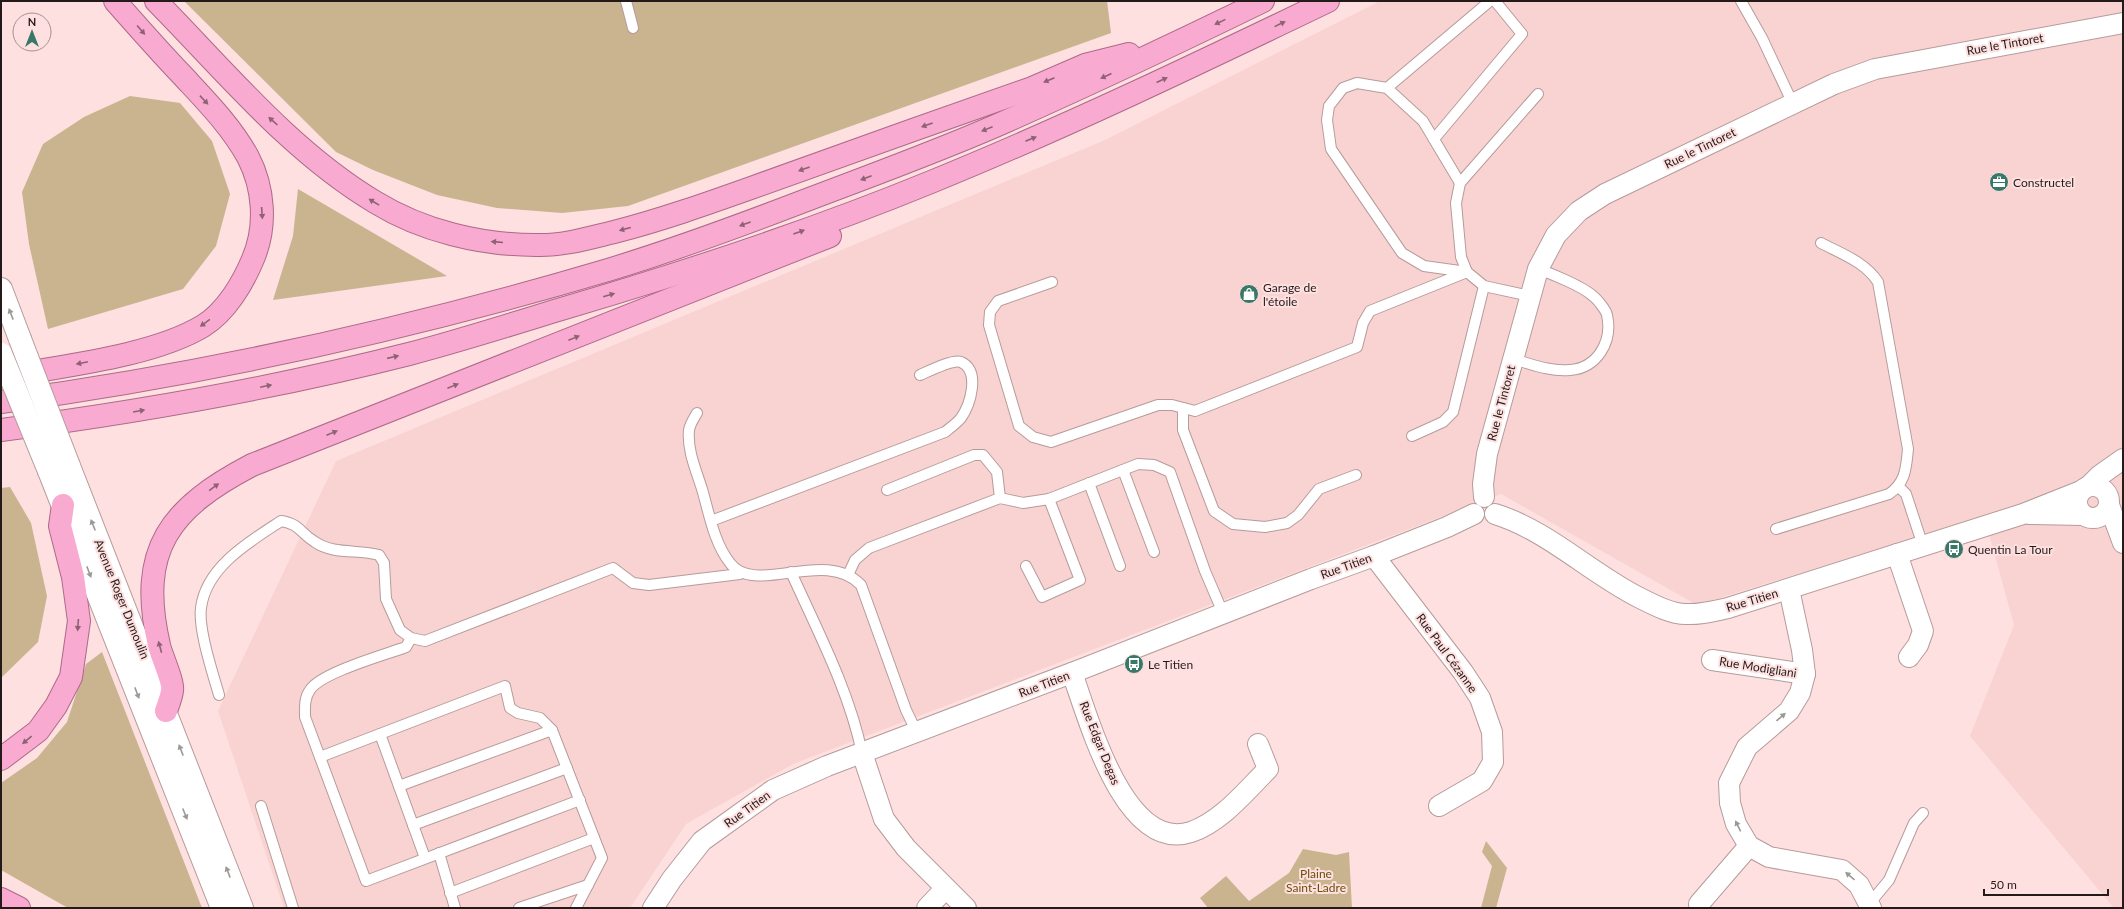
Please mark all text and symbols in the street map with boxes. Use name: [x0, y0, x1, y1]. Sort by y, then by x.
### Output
north arrow: [12, 12, 52, 52]
text: N: [28, 15, 36, 28]
one-way arrow: [1214, 19, 1225, 25]
one-way arrow: [1274, 21, 1285, 27]
one-way arrow: [136, 25, 145, 36]
street label: Rue le Tintoret: [1965, 30, 2045, 58]
one-way arrow: [1100, 73, 1111, 79]
one-way arrow: [1157, 77, 1168, 83]
one-way arrow: [1043, 78, 1055, 84]
one-way arrow: [200, 95, 209, 105]
one-way arrow: [268, 116, 278, 126]
one-way arrow: [921, 122, 933, 128]
street label: Rue le Tintoret: [1662, 124, 1739, 172]
one-way arrow: [981, 126, 992, 132]
one-way arrow: [1025, 136, 1037, 142]
one-way arrow: [798, 166, 810, 172]
office icon: Constructel: [1988, 171, 2010, 193]
one-way arrow: [860, 175, 872, 181]
place label: Constructel: [2013, 175, 2074, 190]
one-way arrow: [368, 198, 380, 205]
one-way arrow: [259, 206, 266, 219]
one-way arrow: [738, 221, 750, 227]
one-way arrow: [619, 226, 631, 232]
one-way arrow: [793, 229, 805, 235]
one-way arrow: [491, 239, 503, 245]
place label: Garage de l'étoile: [1263, 280, 1317, 309]
shop icon: Garage de l'étoile: [1238, 283, 1260, 305]
one-way arrow: [603, 292, 615, 298]
one-way arrow: [7, 308, 13, 320]
one-way arrow: [199, 319, 210, 327]
one-way arrow: [568, 334, 580, 340]
one-way arrow: [387, 354, 399, 360]
one-way arrow: [76, 361, 88, 367]
street label: Rue le Tintoret: [1484, 363, 1518, 442]
one-way arrow: [447, 382, 459, 388]
one-way arrow: [260, 383, 273, 389]
one-way arrow: [133, 407, 145, 413]
one-way arrow: [326, 430, 338, 436]
one-way arrow: [208, 483, 219, 491]
one-way arrow: [89, 519, 95, 531]
street label: Avenue Roger Dumoulin: [91, 537, 153, 661]
bus stop icon: Quentin La Tour: [1943, 538, 1965, 560]
place label: Quentin La Tour: [1968, 542, 2053, 557]
street label: Rue Titien: [1318, 550, 1374, 582]
one-way arrow: [87, 566, 93, 578]
street label: Rue Titien: [1724, 585, 1780, 615]
street label: Rue Paul Cézanne: [1413, 610, 1481, 696]
one-way arrow: [75, 619, 82, 631]
one-way arrow: [156, 641, 162, 654]
bus stop icon: Le Titien: [1123, 653, 1145, 675]
street label: Rue Modigliani: [1718, 653, 1798, 681]
place label: Le Titien: [1148, 657, 1193, 672]
street label: Rue Titien: [1016, 667, 1072, 701]
one-way arrow: [134, 687, 140, 699]
street label: Rue Edgar Degas: [1076, 699, 1124, 787]
one-way arrow: [1776, 713, 1786, 722]
one-way arrow: [22, 736, 32, 745]
one-way arrow: [178, 744, 184, 756]
street label: Rue Titien: [721, 787, 773, 831]
one-way arrow: [182, 808, 188, 820]
one-way arrow: [1735, 820, 1741, 832]
one-way arrow: [225, 865, 231, 877]
park label: Plaine Saint-Ladre: [1286, 866, 1346, 895]
scale bar: [1984, 871, 2108, 897]
one-way arrow: [1844, 872, 1855, 881]
text: 50 m: [1990, 877, 2017, 892]

